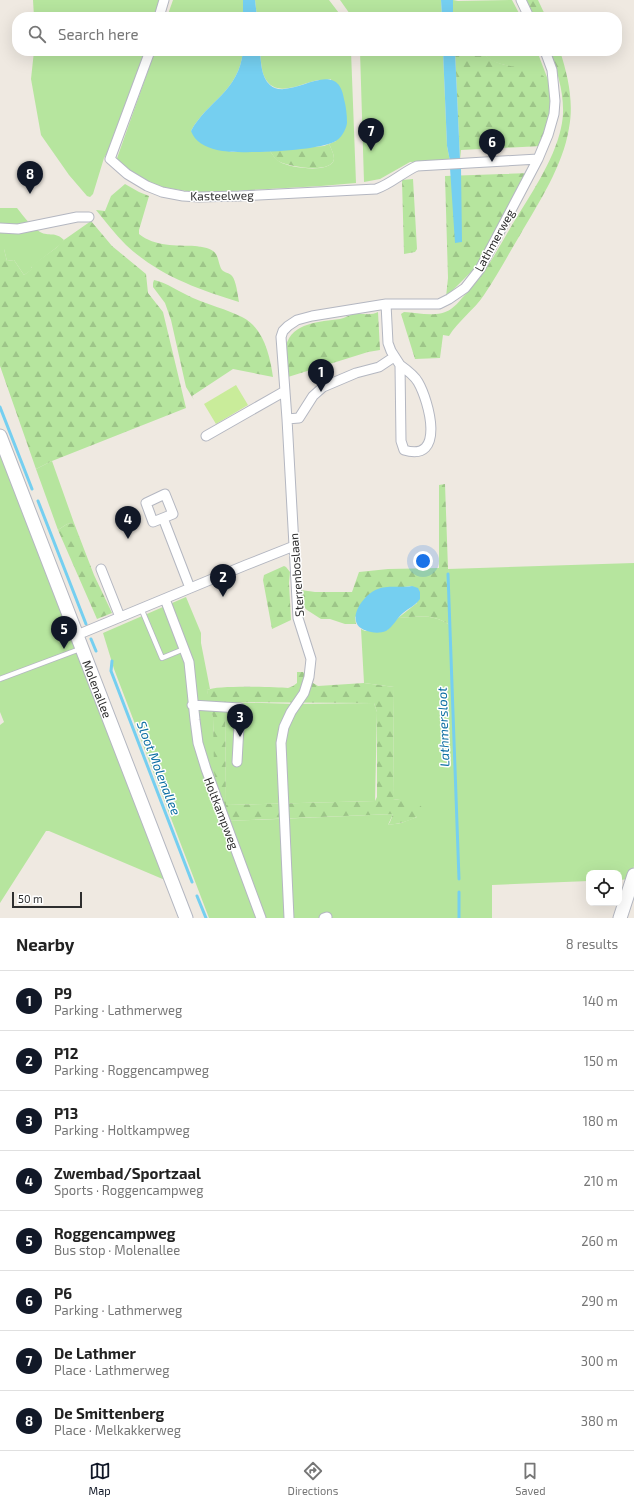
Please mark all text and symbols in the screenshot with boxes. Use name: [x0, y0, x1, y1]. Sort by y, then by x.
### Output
search box: [12, 12, 622, 56]
icon: search: [26, 23, 48, 45]
text: Search here: [58, 25, 139, 43]
pin: 7: [358, 118, 384, 151]
pin: 6: [479, 129, 505, 162]
pin: 8: [17, 161, 43, 194]
street label: Kasteelweg: [190, 187, 254, 203]
street label: Lathmerweg: [471, 206, 517, 274]
pin: 1: [308, 359, 334, 392]
pin: 4: [115, 506, 141, 539]
street label: Sterrenboslaan: [286, 533, 306, 617]
your location: [413, 551, 433, 571]
pin: 2: [210, 564, 236, 597]
pin: 5: [51, 616, 77, 649]
street label: Molenallee: [80, 658, 115, 720]
water label: Lathmersloot: [434, 687, 452, 767]
pin: 3: [227, 704, 253, 737]
water label: Sloot Molenallee: [134, 719, 184, 817]
street label: Holtkampweg: [202, 775, 242, 851]
map controls: [586, 870, 622, 906]
button: locate: [586, 870, 622, 906]
scale bar: [12, 890, 82, 909]
text: 50 m: [18, 892, 43, 905]
text: Nearby: [16, 934, 74, 954]
text: 8 results: [566, 936, 618, 952]
text: P9: [54, 984, 72, 1002]
text: 1: [26, 993, 32, 1009]
text: 140 m: [583, 993, 618, 1009]
text: Parking · Lathmerweg: [54, 1002, 182, 1018]
text: P12: [54, 1044, 78, 1062]
text: 2: [25, 1053, 33, 1069]
text: 150 m: [584, 1053, 618, 1069]
text: Parking · Roggencampweg: [54, 1062, 209, 1078]
text: P13: [54, 1104, 78, 1122]
text: 3: [25, 1113, 33, 1129]
text: 180 m: [583, 1113, 618, 1129]
text: Parking · Holtkampweg: [54, 1122, 190, 1138]
text: Zwembad/Sportzaal: [54, 1164, 201, 1182]
text: 4: [25, 1173, 33, 1189]
text: 210 m: [583, 1173, 618, 1189]
text: Sports · Roggencampweg: [54, 1182, 203, 1198]
text: Roggencampweg: [54, 1224, 175, 1242]
text: 5: [25, 1233, 33, 1249]
text: 260 m: [581, 1233, 618, 1249]
text: Bus stop · Molenallee: [54, 1242, 180, 1258]
text: P6: [54, 1284, 72, 1302]
text: 6: [25, 1293, 33, 1309]
text: 290 m: [581, 1293, 618, 1309]
text: Parking · Lathmerweg: [54, 1302, 182, 1318]
text: De Lathmer: [54, 1344, 136, 1362]
text: 7: [26, 1353, 32, 1369]
text: 300 m: [581, 1353, 618, 1369]
text: Place · Lathmerweg: [54, 1362, 170, 1378]
text: De Smittenberg: [54, 1404, 164, 1422]
text: 8: [25, 1413, 33, 1429]
text: 380 m: [581, 1413, 618, 1429]
text: Place · Melkakkerweg: [54, 1422, 181, 1438]
tab: Map: [89, 1460, 111, 1497]
tab: Directions: [288, 1460, 338, 1497]
tab: Saved: [515, 1460, 546, 1497]

